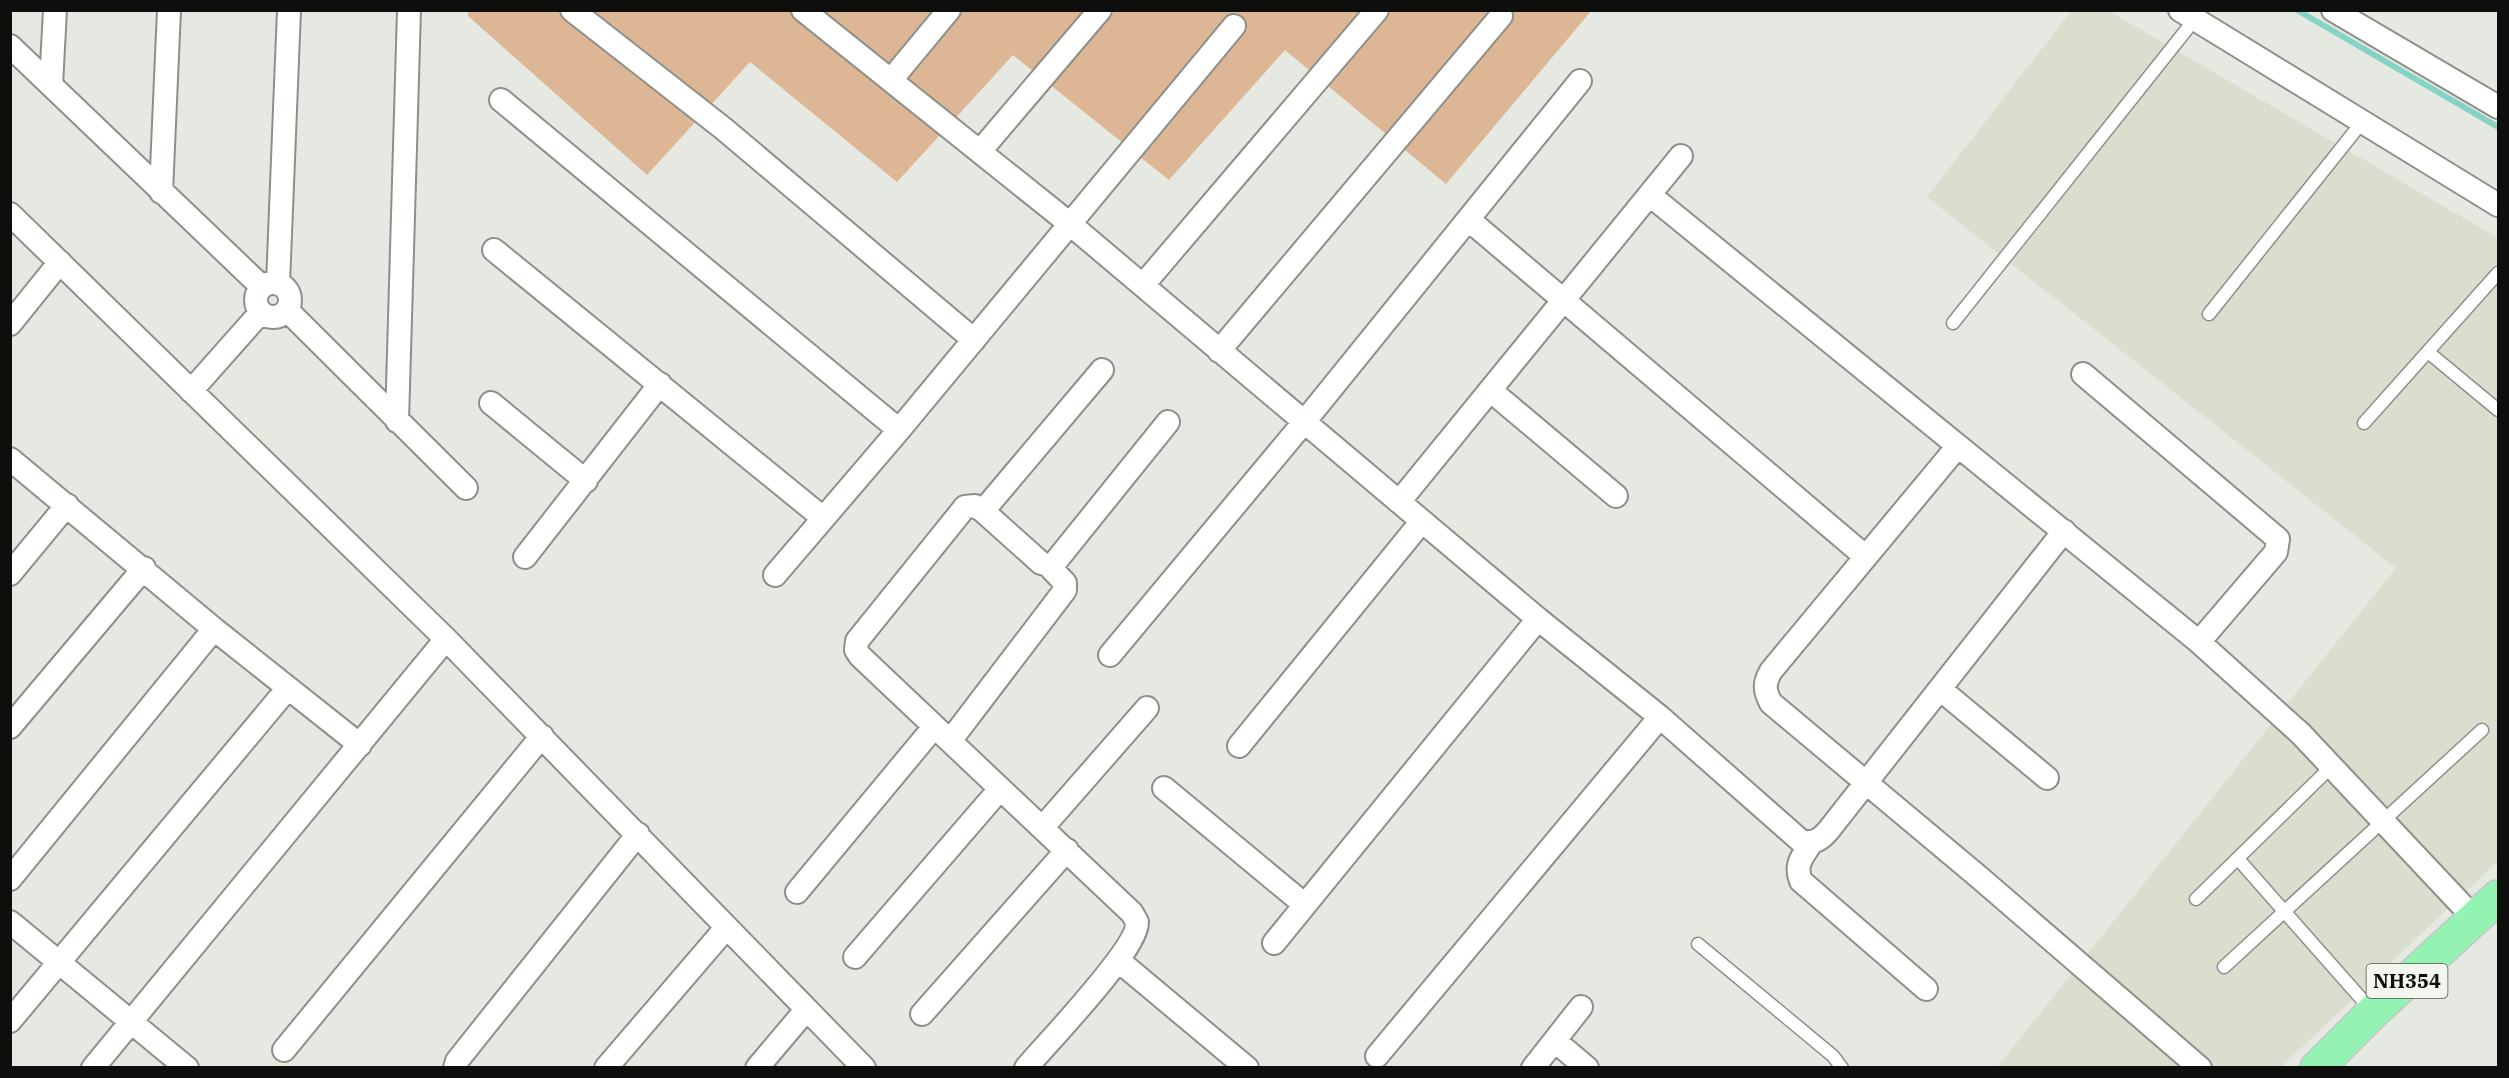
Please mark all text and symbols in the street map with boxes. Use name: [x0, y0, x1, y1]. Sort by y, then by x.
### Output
road number: NH354: [2366, 964, 2448, 998]

